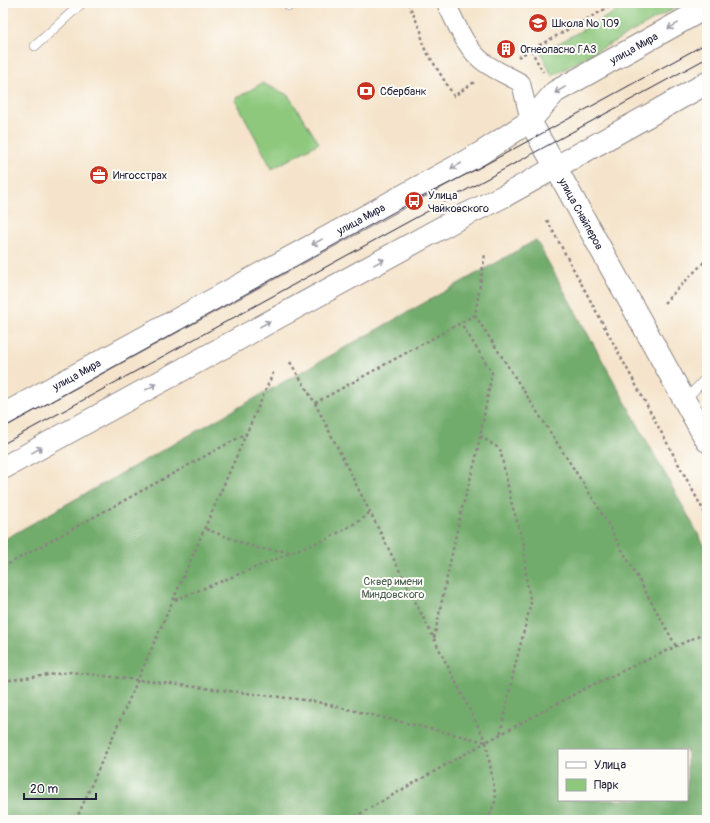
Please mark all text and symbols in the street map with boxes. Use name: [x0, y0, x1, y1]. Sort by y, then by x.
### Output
school or university icon: Школа № 109: [527, 12, 549, 34]
place label: Школа № 109: [552, 17, 619, 30]
one-way arrow: [667, 23, 679, 30]
street label: улица Мира: [606, 29, 660, 67]
building icon: Огнеопасно ГАЗ: [495, 38, 517, 60]
place label: Огнеопасно ГАЗ: [520, 43, 597, 56]
bank icon: Сбербанк: [355, 80, 377, 102]
place label: Сбербанк: [380, 85, 427, 98]
one-way arrow: [554, 86, 566, 94]
one-way arrow: [450, 163, 462, 170]
office icon: Ингосстрах: [88, 164, 110, 186]
place label: Ингосстрах: [113, 169, 167, 182]
street label: улица Снайперов: [556, 175, 606, 252]
place label: Улица Чайковского: [428, 189, 489, 215]
bus stop icon: Улица Чайковского: [403, 190, 425, 212]
street label: улица Мира: [334, 200, 387, 238]
one-way arrow: [312, 238, 324, 246]
one-way arrow: [373, 257, 385, 265]
one-way arrow: [259, 320, 271, 328]
street label: улица Мира: [49, 356, 103, 394]
one-way arrow: [145, 383, 157, 390]
one-way arrow: [31, 445, 43, 453]
park label: Сквер имени Миндовского: [361, 575, 425, 601]
legend: [558, 749, 688, 801]
text: Улица: [594, 758, 626, 773]
scale bar: [24, 775, 96, 801]
text: Парк: [594, 778, 619, 793]
text: 20 m: [30, 782, 59, 797]

